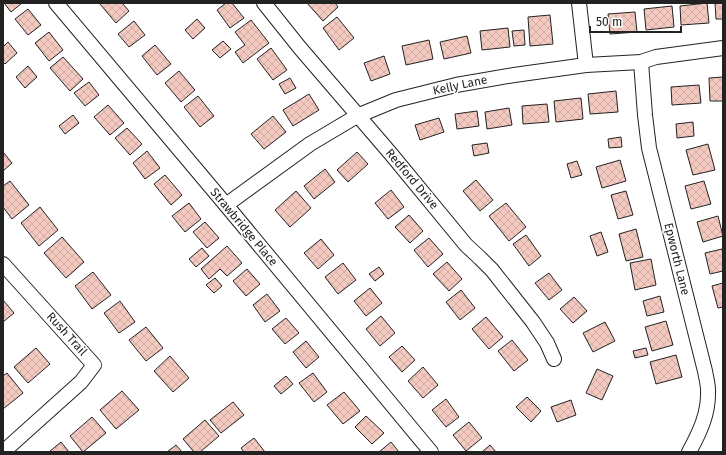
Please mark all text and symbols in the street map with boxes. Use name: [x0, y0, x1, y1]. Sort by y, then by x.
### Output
scale bar: [590, 8, 681, 34]
text: 50 m: [596, 15, 622, 29]
street label: Kelly Lane: [431, 72, 489, 98]
street label: Redford Drive: [383, 146, 441, 212]
street label: Strawbridge Place: [207, 185, 281, 269]
street label: Epworth Lane: [661, 221, 693, 297]
street label: Rush Trail: [44, 309, 90, 359]

